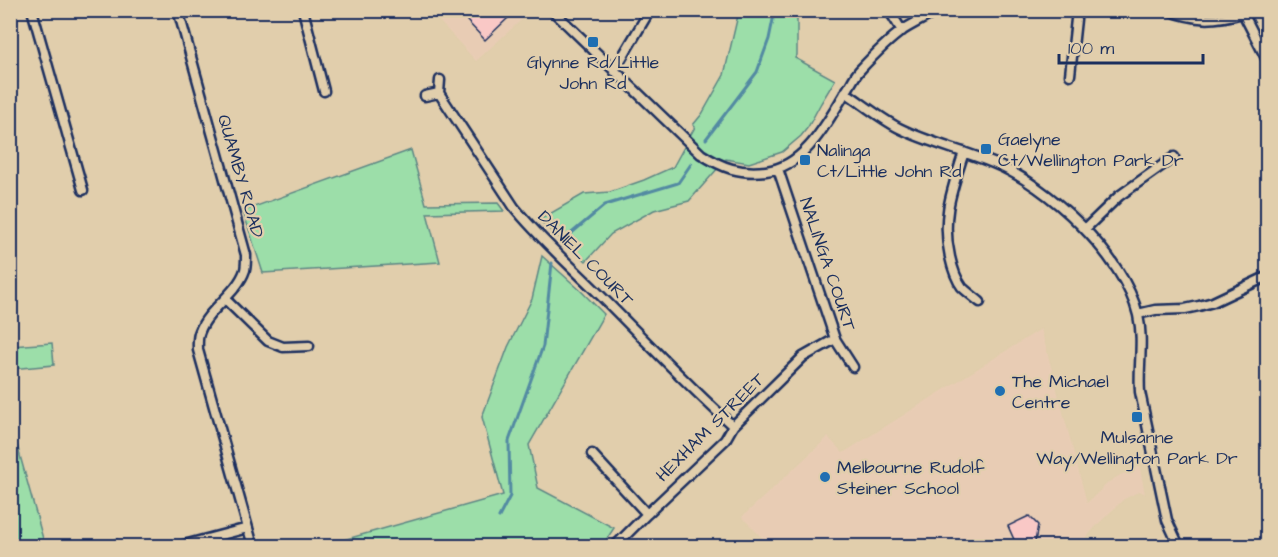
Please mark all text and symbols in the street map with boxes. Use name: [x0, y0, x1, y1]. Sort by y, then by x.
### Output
scale bar: [1059, 27, 1203, 65]
marker: Glynne Rd/Little John Rd: [586, 35, 600, 49]
text: 100 m: [1068, 36, 1114, 61]
place label: Glynne Rd/Little John Rd: [527, 50, 660, 96]
street label: QUAMBY ROAD: [211, 112, 270, 241]
place label: Gaelyne Ct/Wellington Park Dr: [998, 127, 1184, 174]
place label: Nalinga Ct/Little John Rd: [817, 138, 962, 184]
marker: Gaelyne Ct/Wellington Park Dr: [979, 142, 993, 156]
marker: Nalinga Ct/Little John Rd: [798, 153, 812, 167]
street label: NALINGA COURT: [793, 194, 862, 335]
street label: DANIEL COURT: [532, 205, 640, 312]
street label: HEXHAM STREET: [650, 367, 771, 487]
place label: The Michael Centre: [1012, 369, 1109, 415]
marker: The Michael Centre: [993, 384, 1007, 398]
marker: Mulsanne Way/Wellington Park Dr: [1130, 410, 1144, 424]
place label: Mulsanne Way/Wellington Park Dr: [1036, 425, 1238, 472]
place label: Melbourne Rudolf Steiner School: [837, 455, 985, 501]
marker: Melbourne Rudolf Steiner School: [818, 470, 832, 484]

